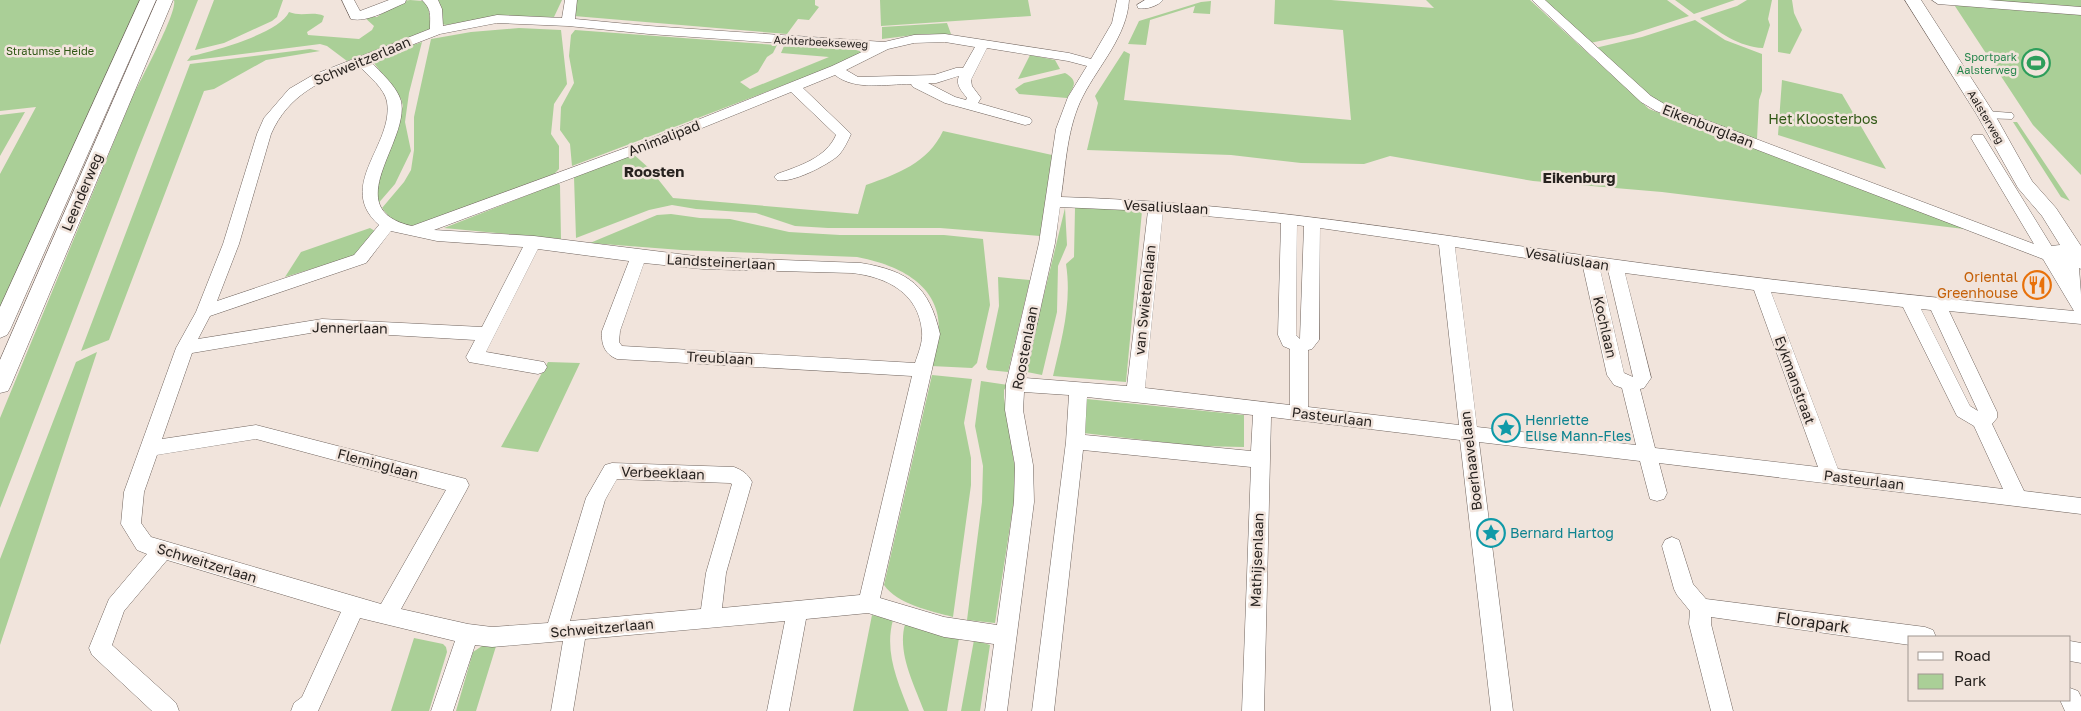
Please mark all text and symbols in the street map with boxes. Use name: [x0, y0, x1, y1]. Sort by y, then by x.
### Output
street label: Schweitzerlaan: [311, 32, 413, 89]
street label: Achterbeekseweg: [773, 33, 869, 50]
park label: Stratumse Heide: [6, 44, 94, 57]
sports icon: Sportpark Aalsterweg: [2021, 48, 2051, 78]
place label: Sportpark Aalsterweg: [1957, 50, 2017, 76]
street label: Aalsterweg: [1965, 88, 2007, 146]
street label: Eikenburglaan: [1660, 100, 1756, 151]
park label: Het Kloosterbos: [1768, 110, 1878, 127]
street label: Animalipad: [626, 116, 702, 159]
street label: Leenderweg: [57, 150, 106, 233]
district label: Roosten: [624, 162, 684, 180]
district label: Eikenburg: [1543, 168, 1615, 186]
street label: Vesaliuslaan: [1123, 196, 1209, 217]
street label: Vesaliuslaan: [1524, 243, 1610, 274]
street label: van Swietenlaan: [1130, 244, 1159, 356]
street label: Landsteinerlaan: [666, 250, 776, 273]
place label: Oriental Greenhouse: [1937, 268, 2018, 301]
restaurant icon: Oriental Greenhouse: [2022, 270, 2052, 300]
street label: Kochlaan: [1590, 294, 1621, 359]
street label: Roostenlaan: [1008, 305, 1041, 391]
street label: Jennerlaan: [312, 318, 388, 337]
street label: Eykmanstraat: [1772, 333, 1819, 426]
street label: Treublaan: [686, 347, 754, 368]
street label: Pasteurlaan: [1291, 403, 1373, 430]
street label: Boerhaavelaan: [1456, 410, 1485, 512]
place label: Henriette Elise Mann-Fles: [1525, 411, 1632, 444]
place icon: Henriette Elise Mann-Fles: [1491, 413, 1521, 443]
street label: Fleminglaan: [336, 445, 420, 482]
street label: Verbeeklaan: [621, 463, 705, 482]
street label: Pasteurlaan: [1823, 466, 1905, 493]
street label: Mathijsenlaan: [1246, 512, 1267, 608]
place icon: Bernard Hartog: [1476, 518, 1506, 548]
place label: Bernard Hartog: [1510, 524, 1614, 541]
street label: Schweitzerlaan: [155, 539, 259, 586]
street label: Florapark: [1775, 607, 1851, 637]
street label: Schweitzerlaan: [550, 615, 654, 640]
legend: [1908, 636, 2071, 701]
text: Road: [1954, 646, 1991, 664]
text: Park: [1954, 671, 1987, 689]

